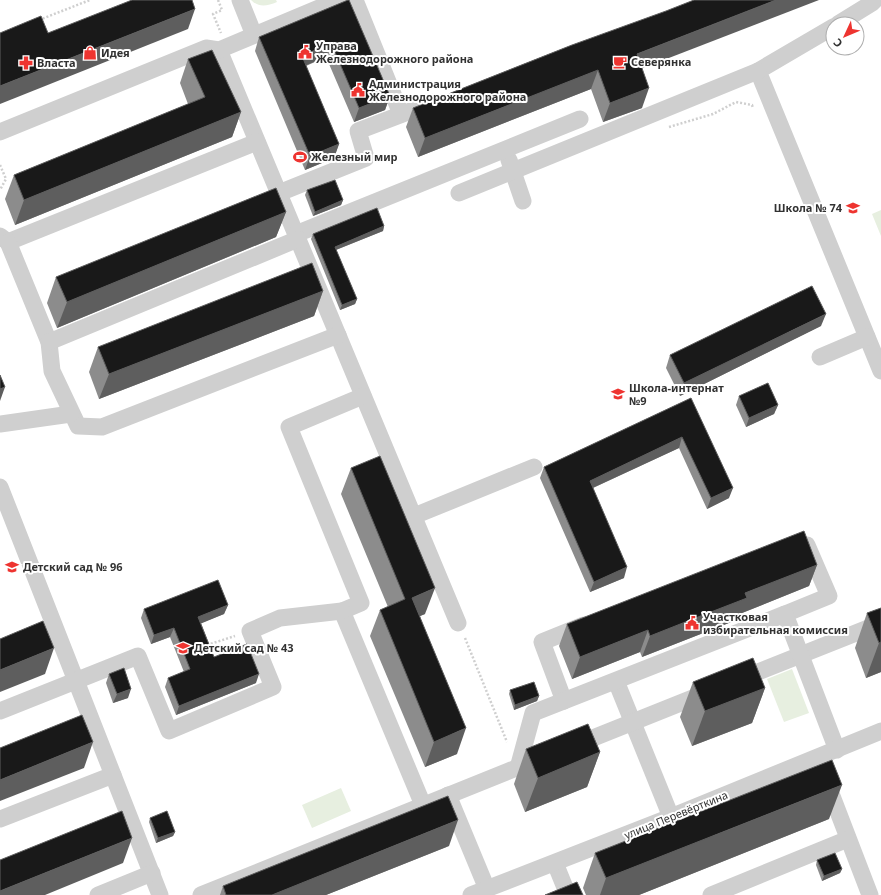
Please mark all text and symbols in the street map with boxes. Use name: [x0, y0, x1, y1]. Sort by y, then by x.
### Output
north arrow: [825, 16, 865, 56]
text: С: [830, 36, 845, 51]
place label: Управа Железнодорожного района: [316, 38, 473, 66]
public building icon: Управа Железнодорожного района: [297, 44, 313, 60]
shop icon: Идея: [82, 45, 98, 61]
place label: Идея: [101, 45, 130, 60]
cafe icon: Северянка: [612, 54, 628, 70]
place label: Северянка: [631, 54, 691, 69]
pharmacy icon: Власта: [18, 55, 34, 71]
place label: Власта: [37, 55, 76, 70]
place label: Администрация Железнодорожного района: [369, 76, 526, 104]
public building icon: Администрация Железнодорожного района: [350, 82, 366, 98]
sports icon: Железный мир: [292, 149, 308, 165]
place label: Железный мир: [311, 149, 398, 164]
place label: Школа № 74: [774, 200, 843, 215]
school or university icon: Школа № 74: [845, 200, 861, 216]
place label: Школа-интернат №9: [629, 380, 724, 408]
school or university icon: Школа-интернат №9: [610, 386, 626, 402]
school or university icon: Детский сад № 96: [4, 559, 20, 575]
place label: Детский сад № 96: [23, 559, 122, 574]
place label: Участковая избирательная комиссия: [703, 609, 848, 637]
public building icon: Участковая избирательная комиссия: [684, 615, 700, 631]
school or university icon: Детский сад № 43: [175, 640, 191, 656]
place label: Детский сад № 43: [194, 640, 293, 655]
street label: улица Перевёрткина: [622, 787, 730, 842]

